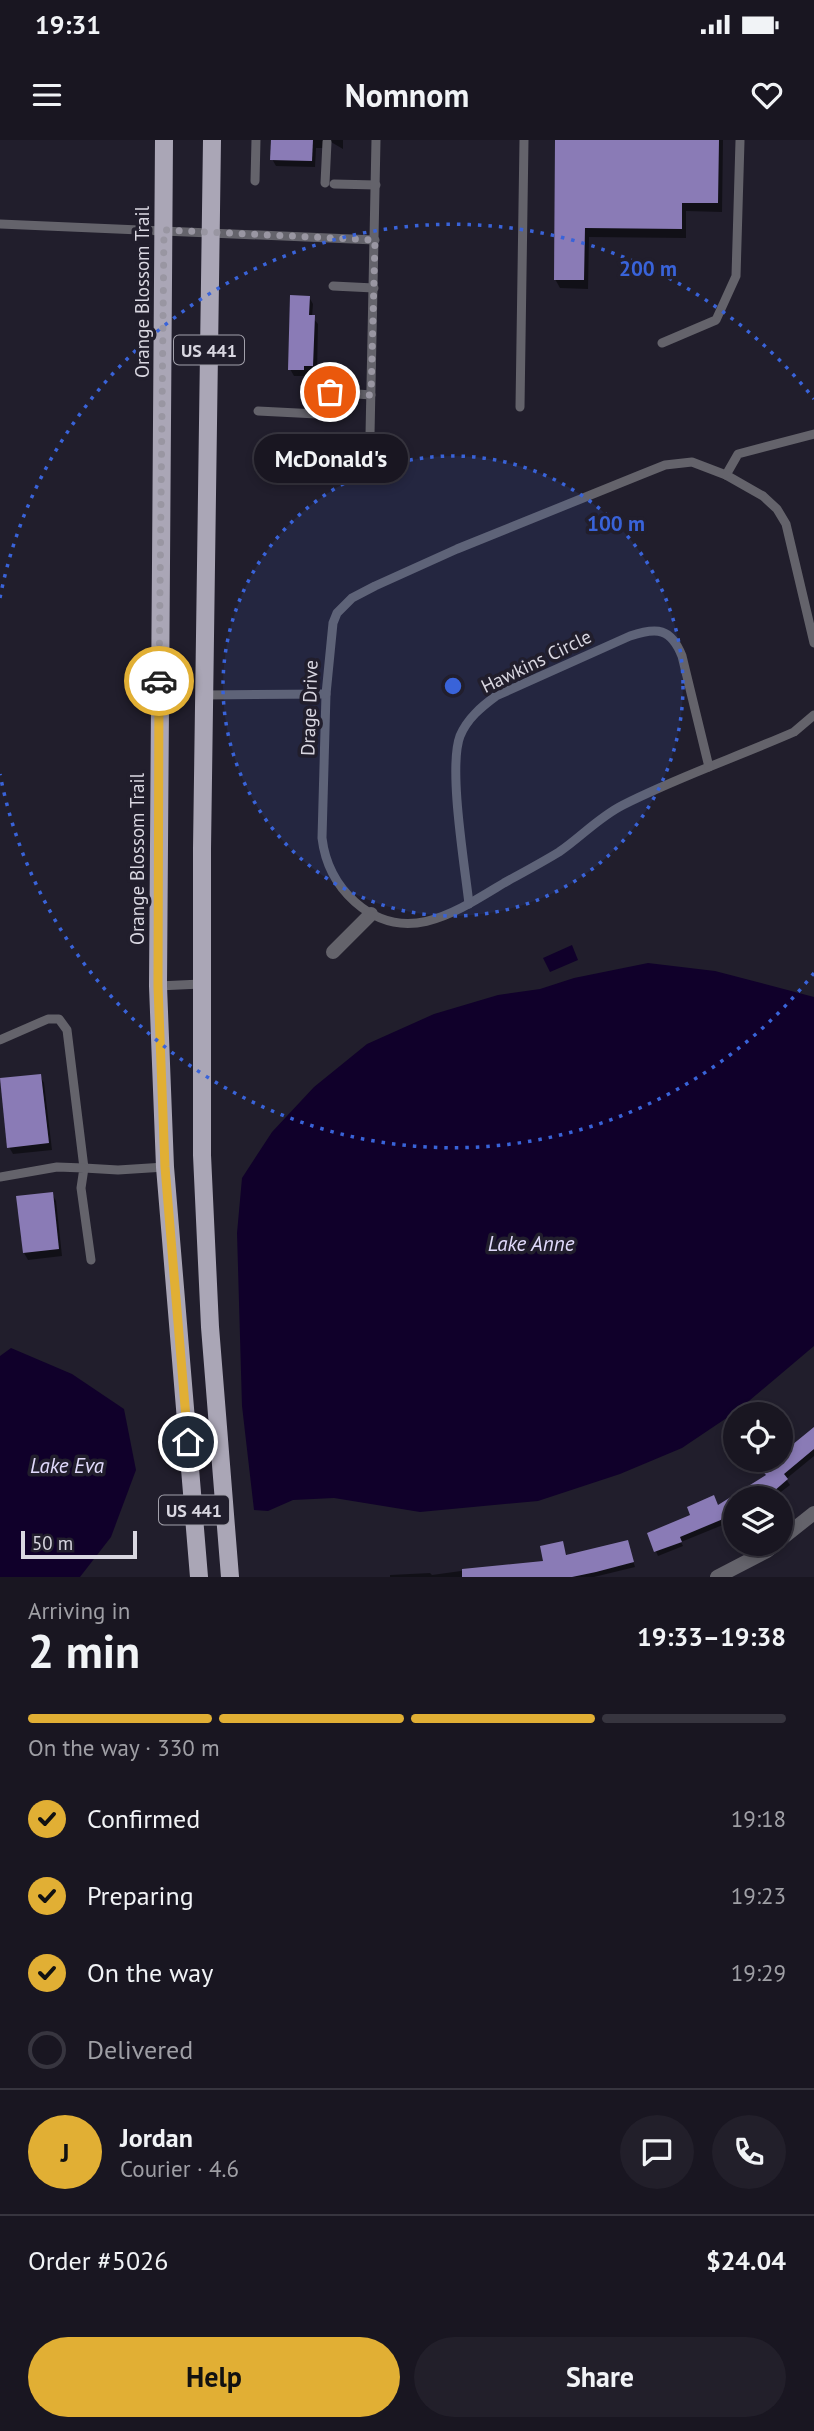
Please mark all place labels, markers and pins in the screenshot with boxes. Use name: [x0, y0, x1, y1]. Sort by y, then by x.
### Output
pin: [300, 362, 360, 422]
callout: McDonald's: [253, 434, 407, 483]
centre of rings: [441, 674, 465, 698]
pin: [158, 1412, 218, 1472]

